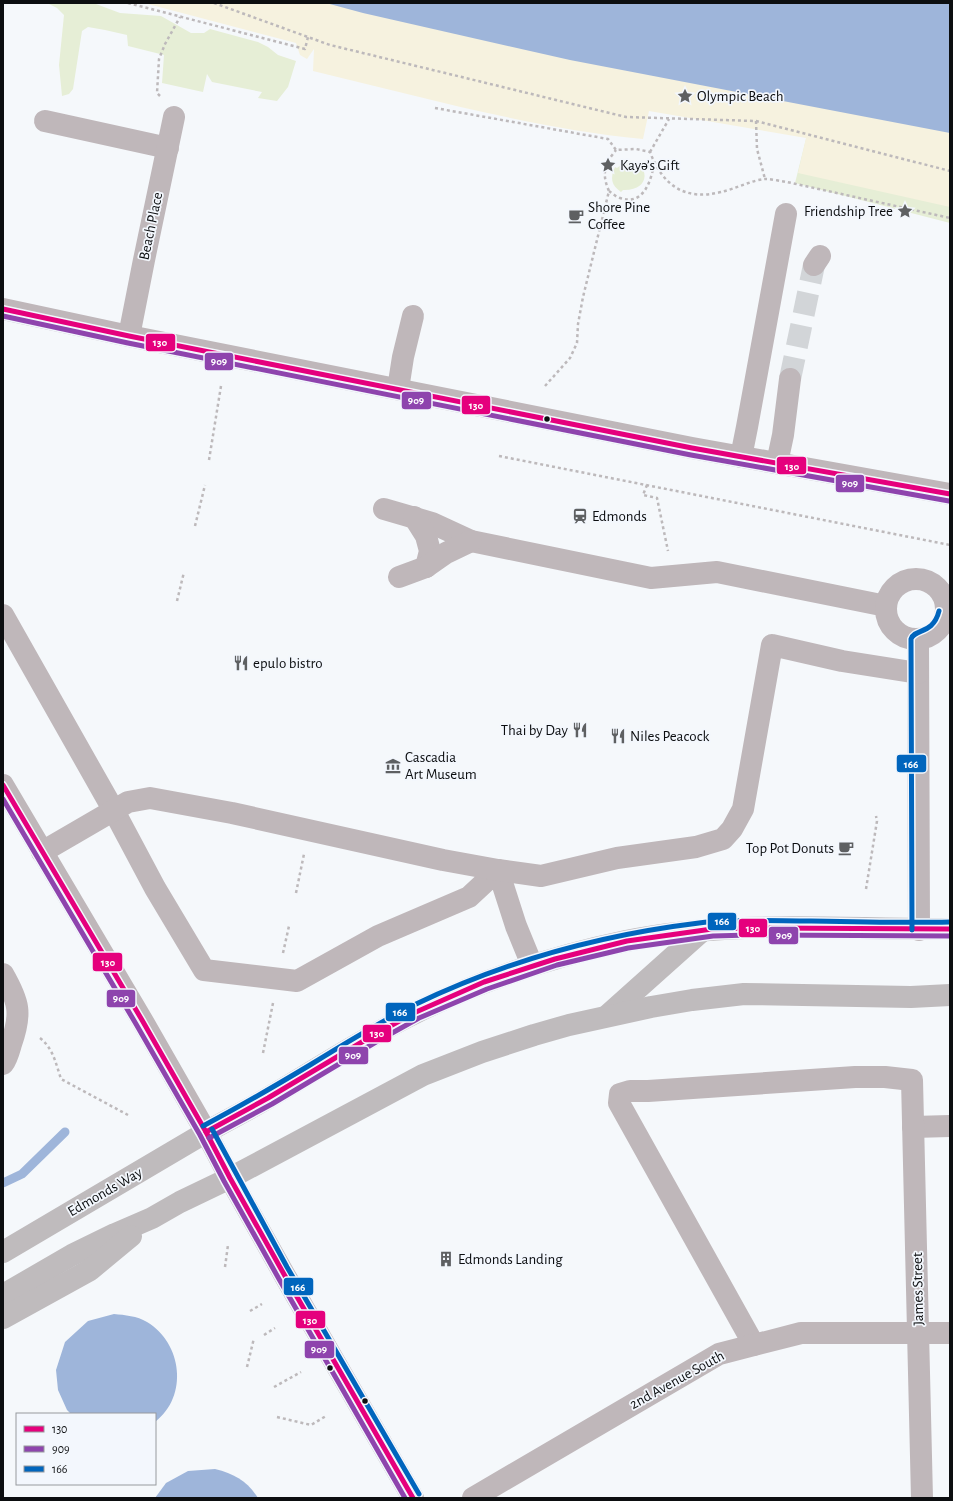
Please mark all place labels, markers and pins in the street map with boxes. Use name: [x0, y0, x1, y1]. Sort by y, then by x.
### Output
place icon: Olympic Beach: [676, 87, 694, 105]
place label: Olympic Beach: [697, 89, 783, 104]
place icon: Kayə’s Gift: [599, 156, 617, 174]
place label: Kayə’s Gift: [620, 158, 680, 173]
place label: Shore Pine Coffee: [588, 200, 650, 232]
place icon: Friendship Tree: [896, 202, 914, 220]
place label: Friendship Tree: [804, 204, 893, 219]
cafe icon: Shore Pine Coffee: [567, 207, 585, 225]
unlabelled marker: [542, 414, 552, 424]
station icon: Edmonds: [571, 507, 589, 525]
place label: Edmonds: [592, 509, 647, 524]
restaurant icon: epulo bistro: [232, 654, 250, 672]
place label: epulo bistro: [253, 656, 323, 671]
restaurant icon: Thai by Day: [571, 721, 589, 739]
place label: Thai by Day: [501, 723, 569, 738]
restaurant icon: Niles Peacock: [609, 727, 627, 745]
place label: Niles Peacock: [630, 729, 709, 744]
place label: Cascadia Art Museum: [405, 750, 477, 782]
museum icon: Cascadia Art Museum: [384, 757, 402, 775]
cafe icon: Top Pot Donuts: [837, 839, 855, 857]
place label: Top Pot Donuts: [746, 841, 834, 856]
building icon: Edmonds Landing: [437, 1250, 455, 1268]
place label: Edmonds Landing: [458, 1252, 563, 1267]
unlabelled marker: [325, 1363, 335, 1373]
unlabelled marker: [360, 1396, 370, 1406]

